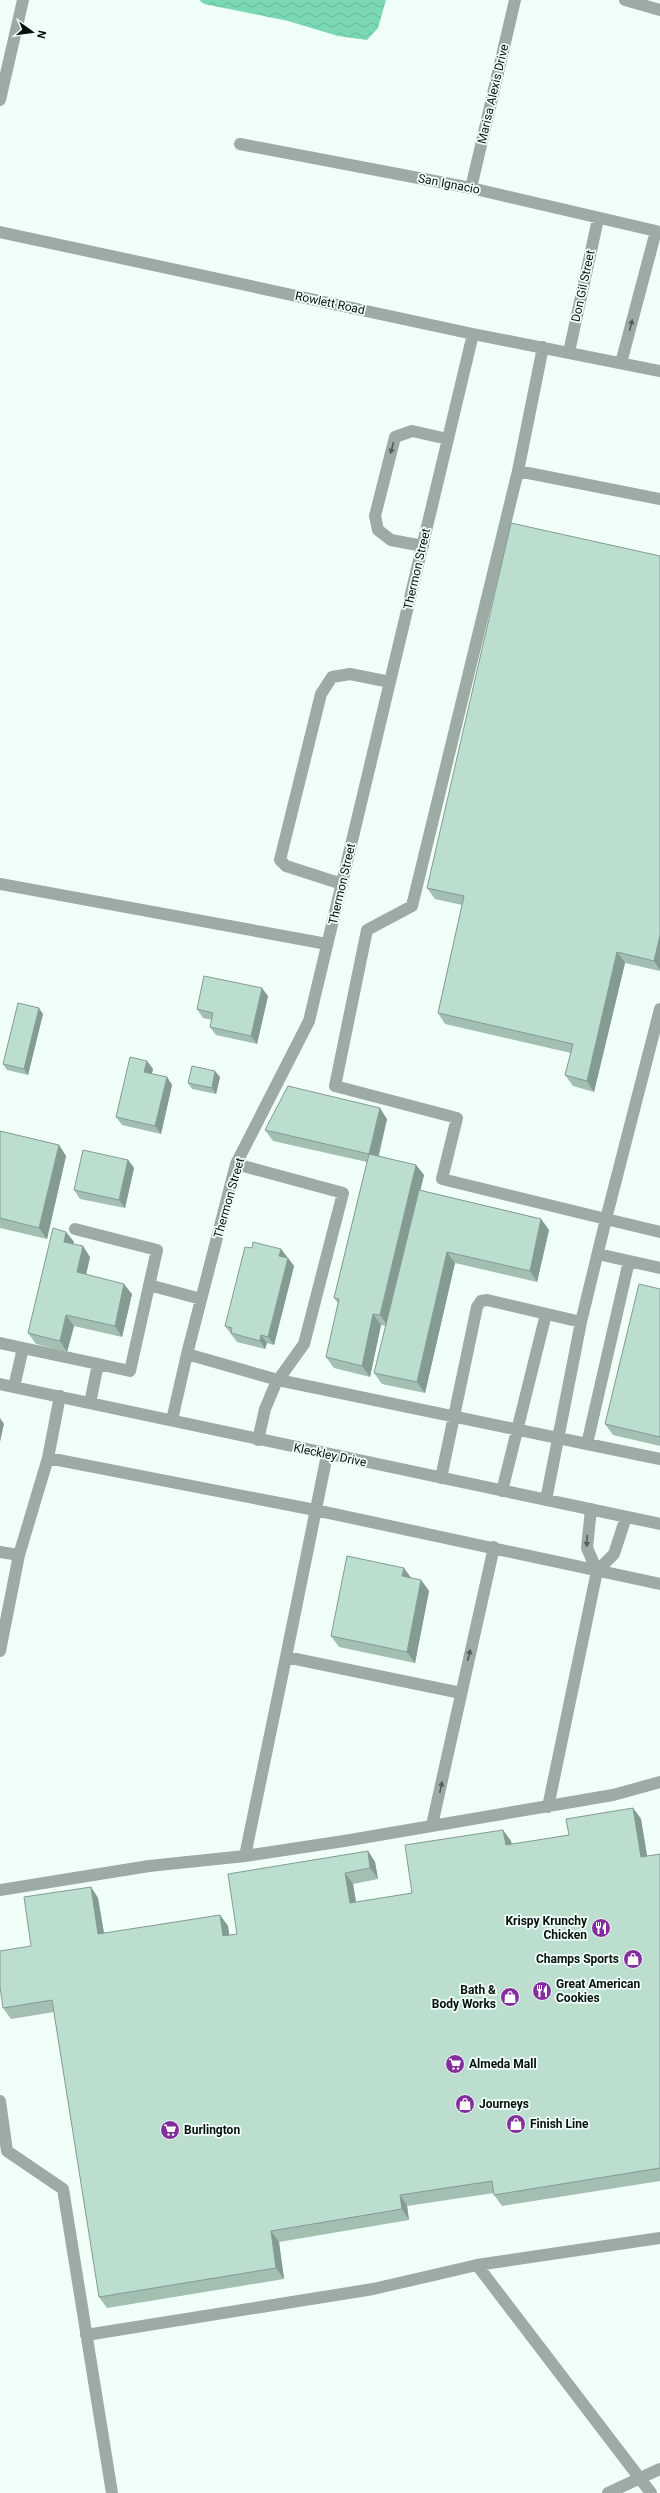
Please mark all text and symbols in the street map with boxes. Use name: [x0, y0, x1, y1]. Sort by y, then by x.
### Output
north arrow: [12, 12, 52, 52]
text: N: [34, 29, 48, 40]
street label: Marisa Alexis Drive: [475, 43, 511, 145]
street label: San Ignacio: [417, 171, 481, 197]
street label: Don Gil Street: [569, 249, 597, 323]
street label: Rowlett Road: [294, 289, 366, 317]
one-way arrow: [628, 319, 634, 331]
one-way arrow: [389, 443, 395, 455]
street label: Thermon Street: [401, 527, 433, 611]
street label: Thermon Street: [326, 842, 358, 926]
street label: Thermon Street: [211, 1156, 247, 1240]
street label: Kleckley Drive: [292, 1440, 368, 1470]
one-way arrow: [584, 1535, 591, 1547]
one-way arrow: [467, 1649, 473, 1661]
one-way arrow: [438, 1781, 444, 1793]
place label: Krispy Krunchy Chicken: [505, 1914, 588, 1942]
restaurant icon: Krispy Krunchy Chicken: [590, 1917, 612, 1939]
shop icon: Champs Sports: [622, 1948, 644, 1970]
place label: Champs Sports: [536, 1952, 619, 1966]
place label: Great American Cookies: [556, 1977, 640, 2005]
restaurant icon: Great American Cookies: [531, 1980, 553, 2002]
place label: Bath & Body Works: [432, 1983, 496, 2011]
shop icon: Bath & Body Works: [499, 1986, 521, 2008]
supermarket icon: Almeda Mall: [444, 2053, 466, 2075]
place label: Almeda Mall: [469, 2057, 537, 2071]
shop icon: Journeys: [454, 2093, 476, 2115]
place label: Journeys: [479, 2097, 529, 2111]
shop icon: Finish Line: [505, 2113, 527, 2135]
place label: Finish Line: [530, 2117, 589, 2131]
supermarket icon: Burlington: [159, 2119, 181, 2141]
place label: Burlington: [184, 2123, 240, 2137]

